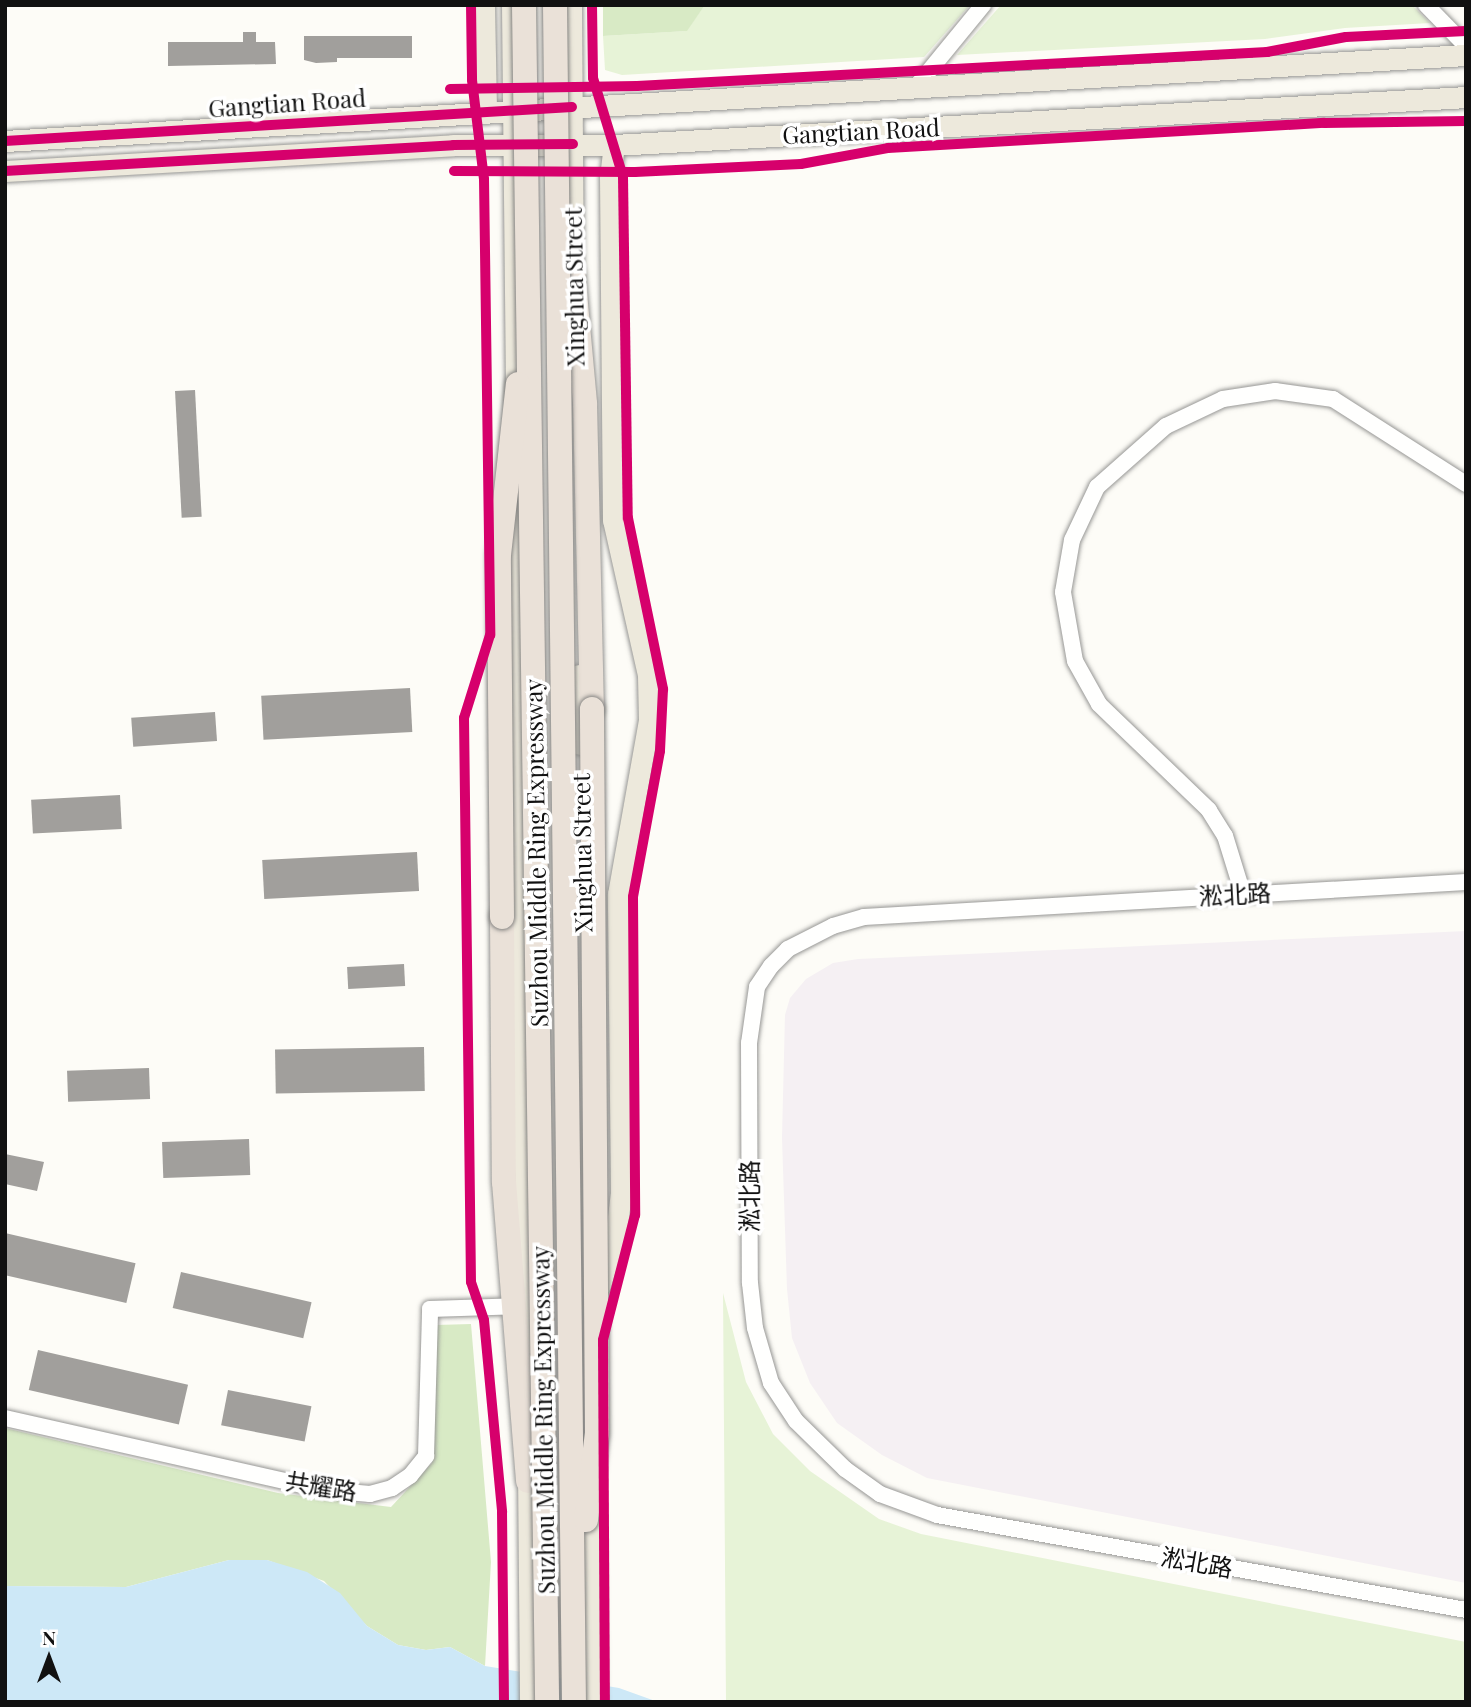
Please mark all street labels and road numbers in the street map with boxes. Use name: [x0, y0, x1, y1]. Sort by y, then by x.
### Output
street label: Gangtian Road: [207, 83, 367, 123]
street label: Gangtian Road: [781, 112, 941, 150]
street label: Xinghua Street: [558, 207, 590, 367]
street label: Suzhou Middle Ring Expressway: [519, 679, 553, 1027]
street label: Xinghua Street: [566, 773, 598, 933]
street label: 淞北路: [1198, 878, 1272, 910]
street label: 淞北路: [735, 1160, 763, 1232]
street label: Suzhou Middle Ring Expressway: [526, 1246, 560, 1594]
street label: 共耀路: [283, 1466, 359, 1506]
street label: 淞北路: [1159, 1542, 1235, 1582]

